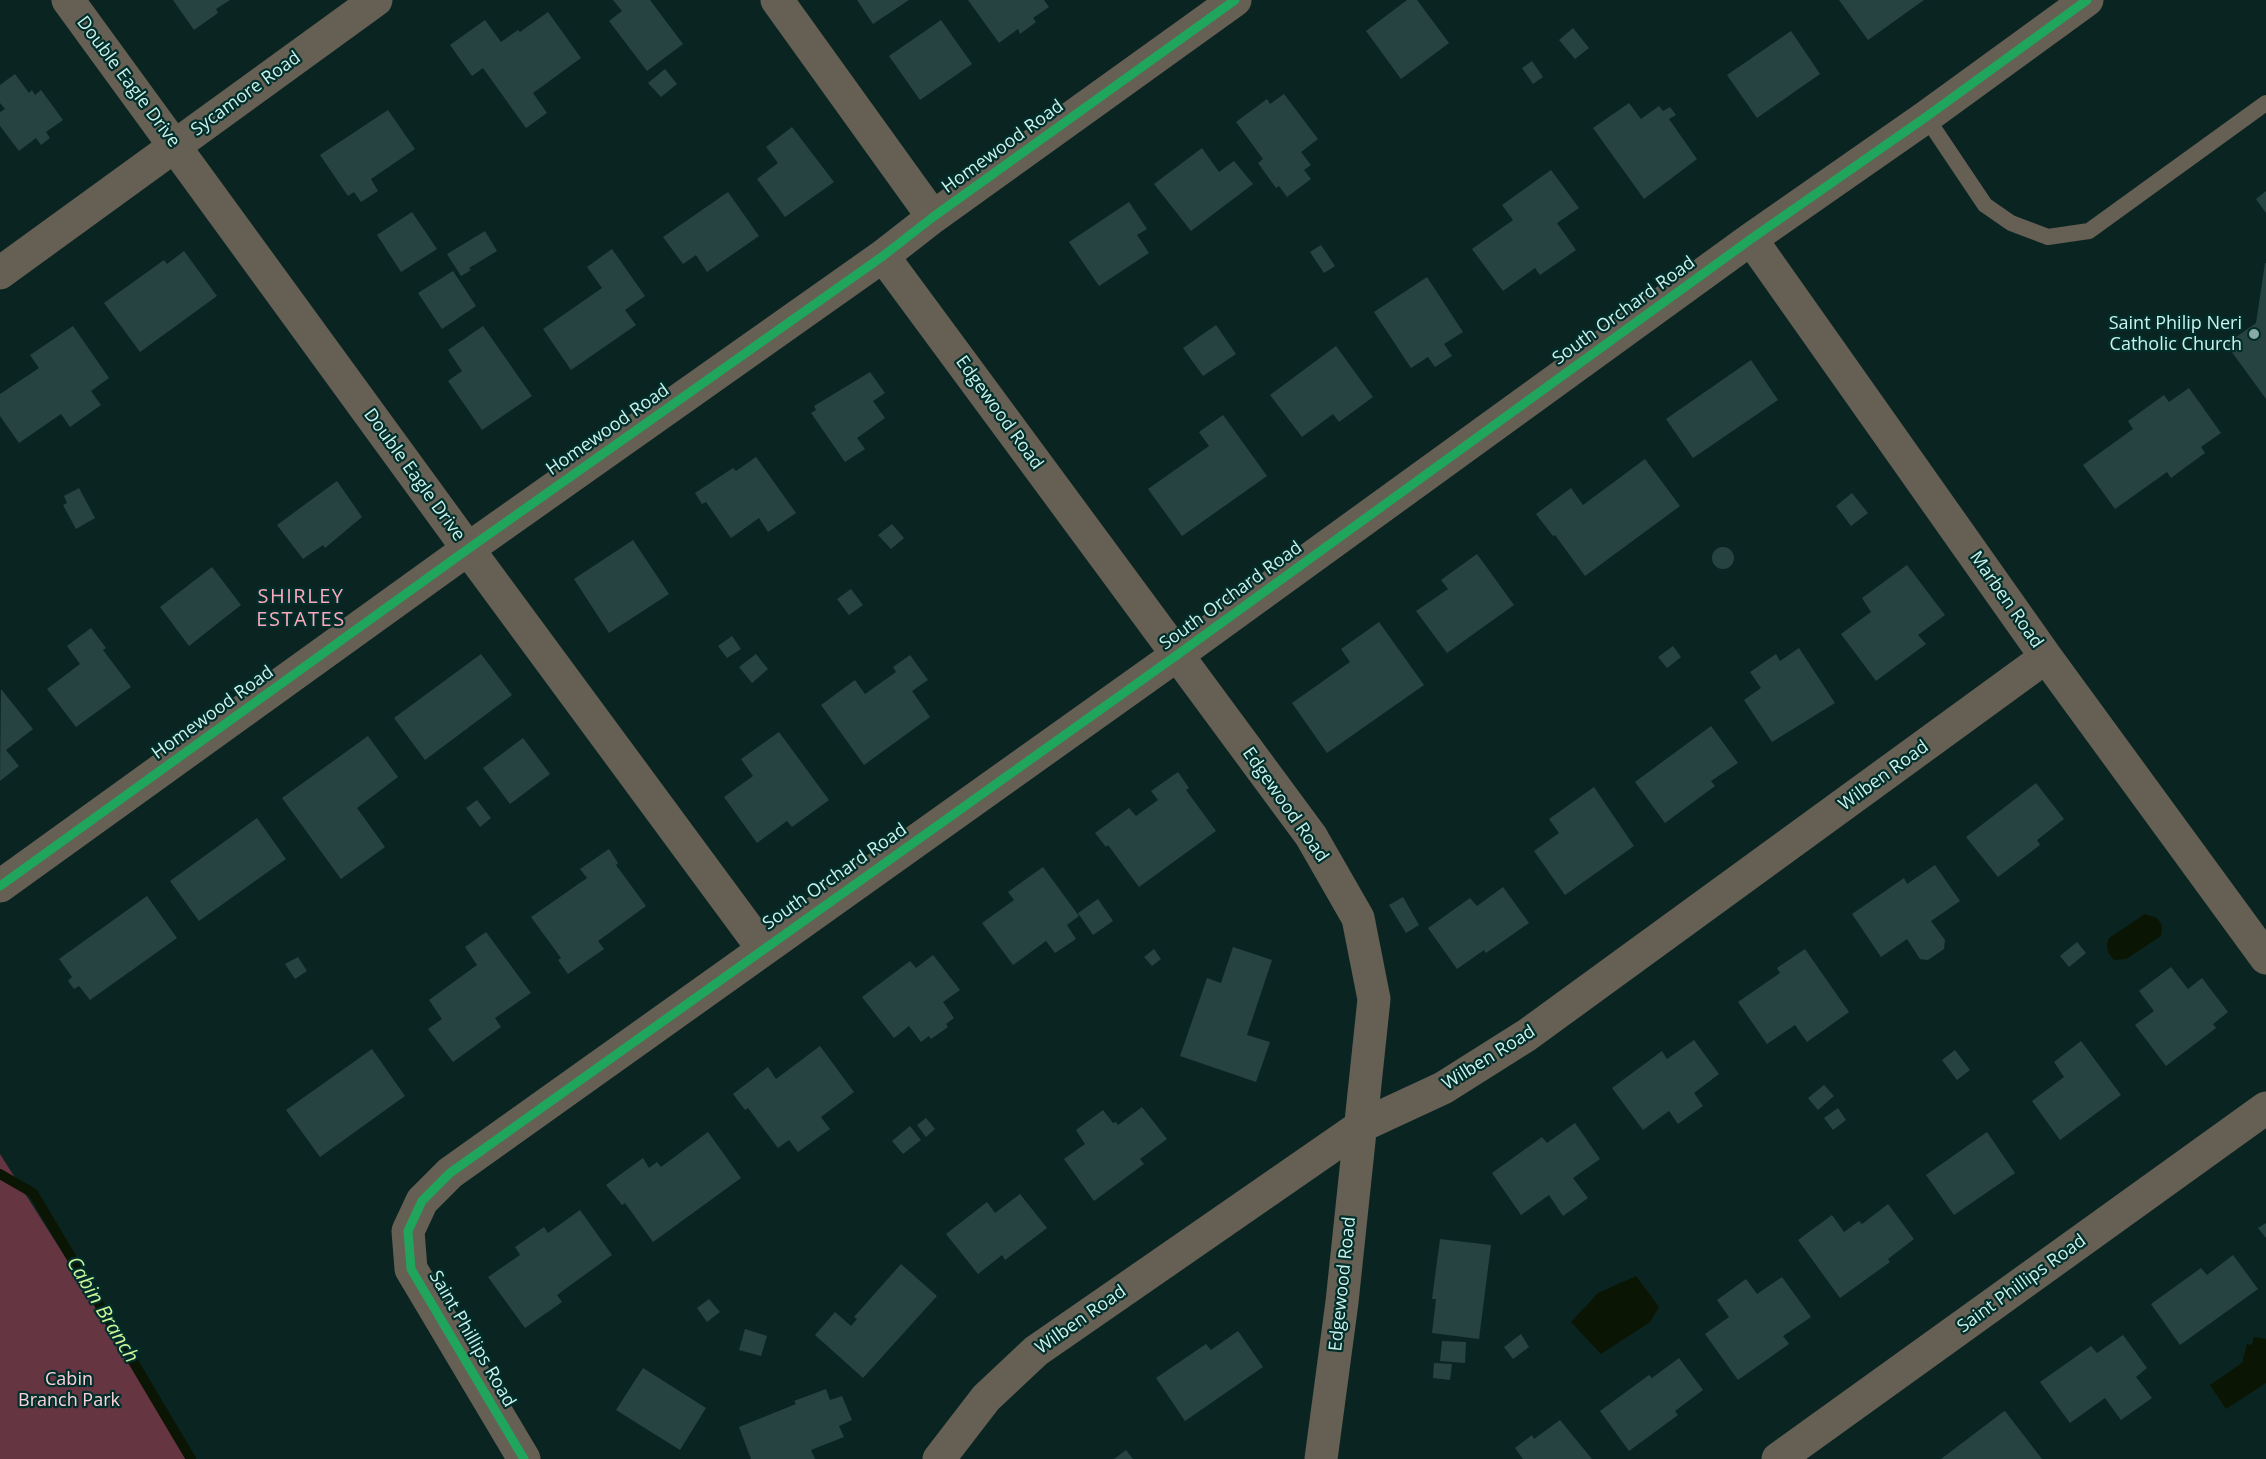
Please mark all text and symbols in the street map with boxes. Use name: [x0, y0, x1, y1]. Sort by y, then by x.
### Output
street label: Double Eagle Drive: [72, 12, 184, 152]
street label: Sycamore Road: [187, 47, 305, 141]
street label: Homewood Road: [938, 96, 1068, 198]
street label: South Orchard Road: [1549, 252, 1699, 370]
place label: Saint Philip Neri Catholic Church: [2109, 313, 2242, 356]
marker: Saint Philip Neri Catholic Church: [2247, 327, 2261, 341]
street label: Edgewood Road: [951, 352, 1047, 474]
street label: Homewood Road: [542, 380, 674, 480]
street label: Double Eagle Drive: [359, 405, 469, 545]
street label: South Orchard Road: [1156, 537, 1306, 655]
street label: Marben Road: [1965, 547, 2047, 653]
district label: SHIRLEY ESTATES: [256, 585, 346, 632]
street label: Homewood Road: [148, 662, 278, 764]
street label: Wilben Road: [1835, 736, 1933, 816]
street label: Edgewood Road: [1237, 743, 1333, 867]
street label: South Orchard Road: [759, 819, 911, 935]
street label: Wilben Road: [1439, 1021, 1539, 1095]
street label: Edgewood Road: [1325, 1216, 1361, 1352]
street label: Saint Phillips Road: [1953, 1230, 2091, 1338]
water label: Cabin Branch: [61, 1253, 143, 1367]
street label: Saint Phillips Road: [424, 1267, 520, 1411]
street label: Wilben Road: [1032, 1281, 1130, 1359]
park label: Cabin Branch Park: [18, 1369, 120, 1412]

